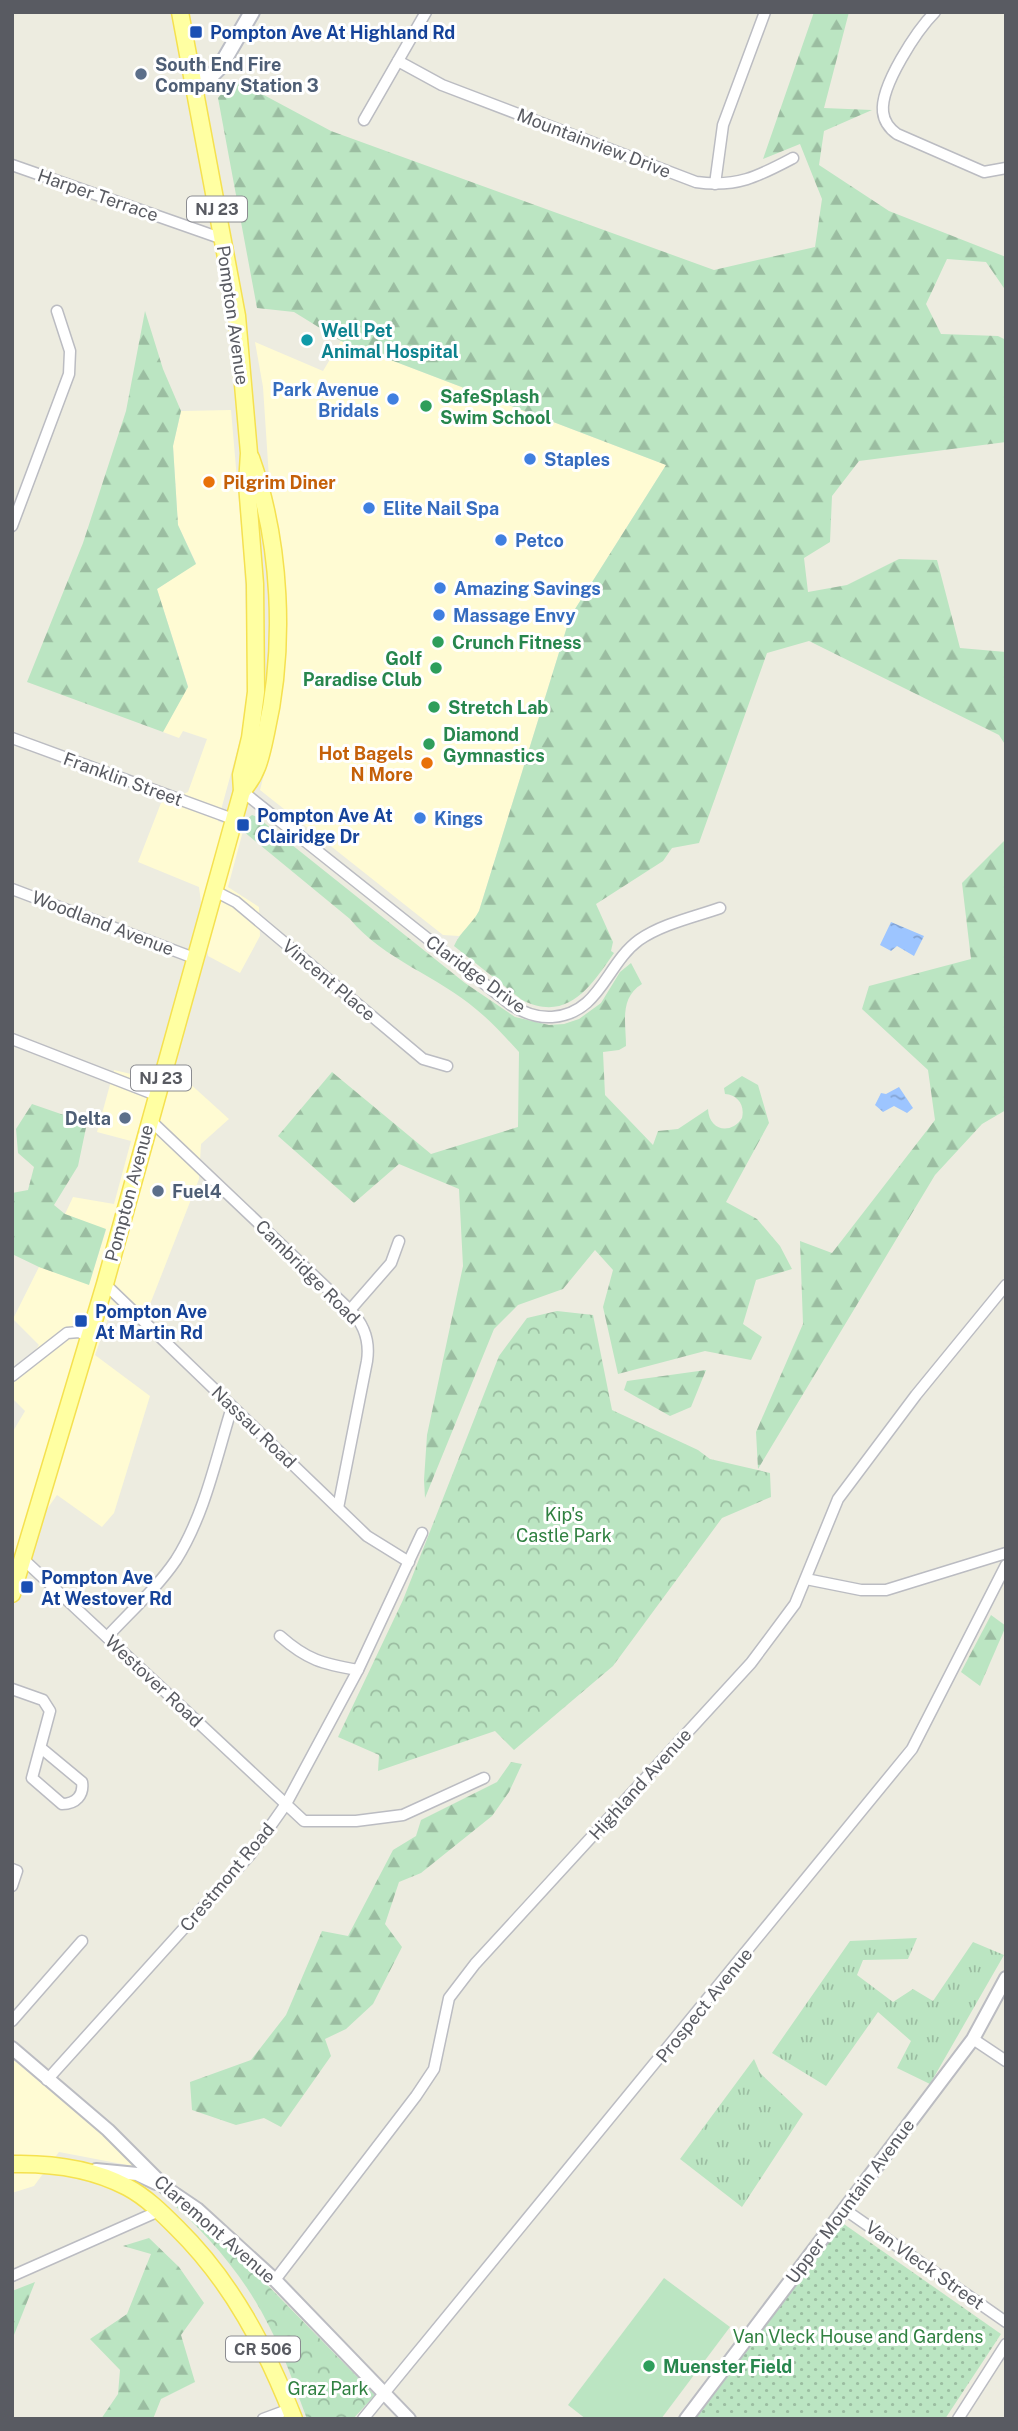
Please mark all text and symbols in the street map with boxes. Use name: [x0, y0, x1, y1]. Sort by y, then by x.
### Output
place label: Pompton Ave At Highland Rd: [210, 22, 455, 43]
marker: Pompton Ave At Highland Rd: [188, 24, 204, 40]
place label: South End Fire Company Station 3: [155, 54, 319, 96]
marker: South End Fire Company Station 3: [133, 66, 149, 82]
street label: Mountainview Drive: [514, 104, 674, 182]
street label: Harper Terrace: [35, 165, 161, 225]
road number: NJ 23: [187, 196, 247, 222]
street label: Pompton Avenue: [213, 244, 253, 386]
place label: Well Pet Animal Hospital: [321, 320, 459, 362]
marker: Well Pet Animal Hospital: [299, 332, 315, 348]
place label: Park Avenue Bridals: [272, 379, 379, 421]
place label: SafeSplash Swim School: [440, 386, 551, 428]
marker: Park Avenue Bridals: [385, 391, 401, 407]
marker: SafeSplash Swim School: [418, 398, 434, 414]
place label: Staples: [544, 449, 610, 470]
marker: Staples: [522, 451, 538, 467]
place label: Pilgrim Diner: [223, 472, 336, 493]
marker: Pilgrim Diner: [201, 474, 217, 490]
place label: Elite Nail Spa: [383, 498, 499, 519]
marker: Elite Nail Spa: [361, 500, 377, 516]
place label: Petco: [515, 530, 564, 551]
marker: Petco: [493, 532, 509, 548]
place label: Amazing Savings: [454, 578, 601, 599]
marker: Amazing Savings: [432, 580, 448, 596]
place label: Massage Envy: [453, 605, 576, 626]
marker: Massage Envy: [431, 607, 447, 623]
place label: Crunch Fitness: [452, 632, 582, 653]
marker: Crunch Fitness: [430, 634, 446, 650]
place label: Golf Paradise Club: [303, 648, 422, 690]
marker: Golf Paradise Club: [428, 660, 444, 676]
place label: Stretch Lab: [448, 697, 548, 718]
marker: Stretch Lab: [426, 699, 442, 715]
place label: Diamond Gymnastics: [443, 724, 545, 766]
marker: Diamond Gymnastics: [421, 736, 437, 752]
place label: Hot Bagels N More: [319, 743, 413, 785]
street label: Franklin Street: [61, 748, 185, 810]
marker: Hot Bagels N More: [419, 755, 435, 771]
place label: Pompton Ave At Clairidge Dr: [257, 805, 393, 847]
place label: Kings: [434, 808, 483, 829]
marker: Kings: [412, 810, 428, 826]
marker: Pompton Ave At Clairidge Dr: [235, 817, 251, 833]
street label: Woodland Avenue: [29, 886, 177, 960]
street label: Claridge Drive: [422, 931, 530, 1017]
street label: Vincent Place: [278, 935, 380, 1025]
road number: NJ 23: [131, 1066, 191, 1090]
place label: Delta: [65, 1108, 111, 1129]
marker: Delta: [117, 1110, 133, 1126]
street label: Pompton Avenue: [101, 1122, 157, 1264]
place label: Fuel4: [172, 1181, 222, 1202]
marker: Fuel4: [150, 1183, 166, 1199]
street label: Cambridge Road: [252, 1216, 364, 1328]
place label: Pompton Ave At Martin Rd: [95, 1301, 207, 1343]
marker: Pompton Ave At Martin Rd: [73, 1313, 89, 1329]
street label: Nassau Road: [208, 1382, 300, 1472]
park label: Kip's Castle Park: [516, 1504, 612, 1546]
place label: Pompton Ave At Westover Rd: [41, 1567, 172, 1609]
marker: Pompton Ave At Westover Rd: [19, 1579, 35, 1595]
street label: Westover Road: [101, 1631, 207, 1731]
street label: Highland Avenue: [585, 1724, 695, 1844]
street label: Crestmont Road: [176, 1819, 278, 1935]
street label: Prospect Avenue: [651, 1944, 757, 2066]
street label: Upper Mountain Avenue: [781, 2115, 919, 2287]
street label: Claremont Avenue: [150, 2171, 280, 2287]
street label: Van Vleck Street: [862, 2216, 988, 2314]
park label: Van Vleck House and Gardens: [733, 2326, 983, 2347]
road number: CR 506: [226, 2336, 300, 2362]
place label: Muenster Field: [663, 2356, 792, 2377]
marker: Muenster Field: [641, 2358, 657, 2374]
park label: Graz Park: [287, 2378, 369, 2399]

